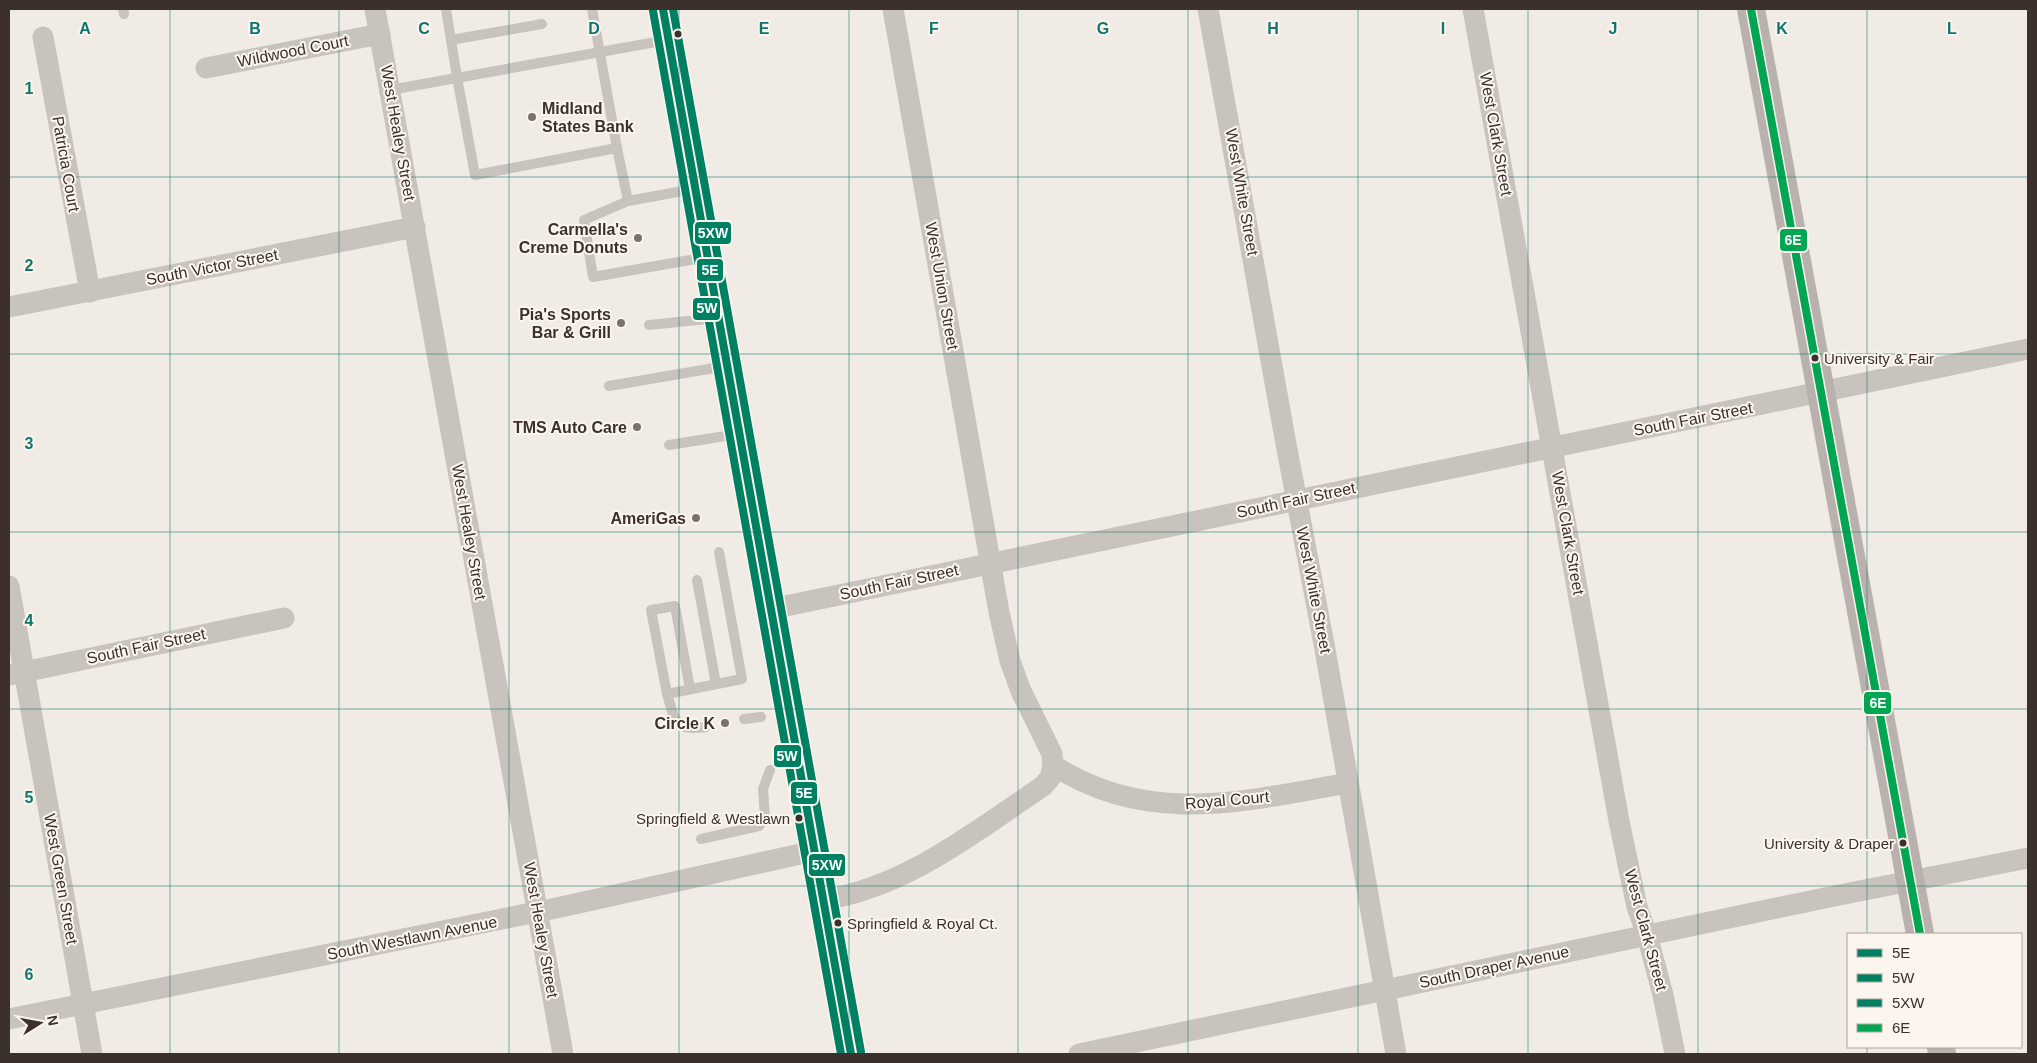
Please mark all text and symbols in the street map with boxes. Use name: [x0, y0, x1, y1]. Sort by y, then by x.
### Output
text: A: [79, 20, 91, 37]
text: B: [249, 20, 261, 37]
text: C: [418, 20, 430, 37]
text: D: [588, 20, 600, 37]
text: E: [759, 20, 770, 37]
text: F: [929, 20, 939, 37]
text: G: [1097, 20, 1109, 37]
text: H: [1267, 20, 1279, 37]
text: I: [1441, 20, 1445, 37]
text: J: [1609, 20, 1617, 37]
text: K: [1776, 20, 1788, 37]
text: L: [1947, 20, 1957, 37]
unlabelled marker: [673, 29, 683, 39]
street label: Wildwood Court: [236, 32, 351, 70]
street label: West Healey Street: [378, 64, 418, 203]
street label: West Clark Street: [1477, 71, 1515, 198]
text: 1: [25, 80, 34, 97]
place label: Midland States Bank: [542, 100, 634, 135]
marker: Midland States Bank: [526, 111, 538, 123]
street label: Patricia Court: [49, 115, 83, 214]
street label: West White Street: [1222, 127, 1262, 257]
place label: Carmella's Creme Donuts: [519, 221, 628, 256]
line badge: 5XW: [694, 221, 732, 245]
street label: West Union Street: [922, 221, 962, 352]
text: 5XW: [698, 225, 729, 241]
line badge: 6E: [1779, 228, 1808, 252]
marker: Carmella's Creme Donuts: [632, 232, 644, 244]
text: 6E: [1784, 232, 1802, 248]
street label: South Victor Street: [145, 246, 280, 288]
text: 2: [25, 257, 34, 274]
line badge: 5E: [696, 258, 724, 282]
text: 5E: [701, 262, 719, 278]
line badge: 5W: [692, 297, 721, 321]
text: 5W: [697, 300, 718, 316]
place label: Pia's Sports Bar & Grill: [519, 306, 611, 341]
marker: Pia's Sports Bar & Grill: [615, 317, 627, 329]
place label: University & Fair: [1824, 350, 1934, 367]
marker: University & Fair: [1810, 353, 1820, 363]
street label: South Fair Street: [1632, 399, 1755, 439]
place label: TMS Auto Care: [513, 419, 627, 436]
marker: TMS Auto Care: [631, 421, 643, 433]
text: 3: [25, 435, 34, 452]
street label: West Healey Street: [449, 463, 489, 602]
street label: West Clark Street: [1549, 470, 1587, 597]
street label: South Fair Street: [1235, 479, 1357, 521]
place label: AmeriGas: [610, 510, 686, 527]
marker: AmeriGas: [690, 512, 702, 524]
street label: West White Street: [1293, 525, 1335, 655]
street label: South Fair Street: [838, 561, 960, 603]
text: 4: [25, 612, 34, 629]
street label: South Fair Street: [85, 625, 207, 667]
line badge: 6E: [1863, 691, 1892, 715]
text: 6E: [1869, 695, 1887, 711]
place label: Circle K: [655, 715, 715, 732]
marker: Circle K: [719, 717, 731, 729]
line badge: 5W: [773, 744, 802, 768]
text: 5W: [777, 748, 798, 764]
line badge: 5E: [790, 781, 818, 805]
text: 5E: [795, 785, 813, 801]
street label: Royal Court: [1184, 788, 1270, 812]
text: 5: [25, 789, 34, 806]
place label: Springfield & Westlawn: [636, 810, 790, 827]
street label: West Green Street: [41, 812, 81, 946]
marker: Springfield & Westlawn: [794, 813, 804, 823]
place label: University & Draper: [1764, 835, 1894, 852]
marker: University & Draper: [1898, 838, 1908, 848]
line badge: 5XW: [808, 853, 846, 877]
text: 5XW: [812, 857, 843, 873]
street label: West Healey Street: [521, 861, 561, 1000]
street label: West Clark Street: [1622, 867, 1671, 993]
street label: South Westlawn Avenue: [326, 913, 499, 963]
place label: Springfield & Royal Ct.: [847, 915, 998, 932]
marker: Springfield & Royal Ct.: [833, 918, 843, 928]
legend: [1847, 933, 2022, 1048]
street label: South Draper Avenue: [1418, 943, 1571, 991]
text: 5E: [1892, 944, 1910, 961]
text: 6: [25, 966, 34, 983]
text: 5W: [1892, 969, 1915, 986]
text: 5XW: [1892, 994, 1925, 1011]
north arrow: [15, 998, 65, 1048]
text: N: [44, 1014, 62, 1027]
text: 6E: [1892, 1019, 1910, 1036]

